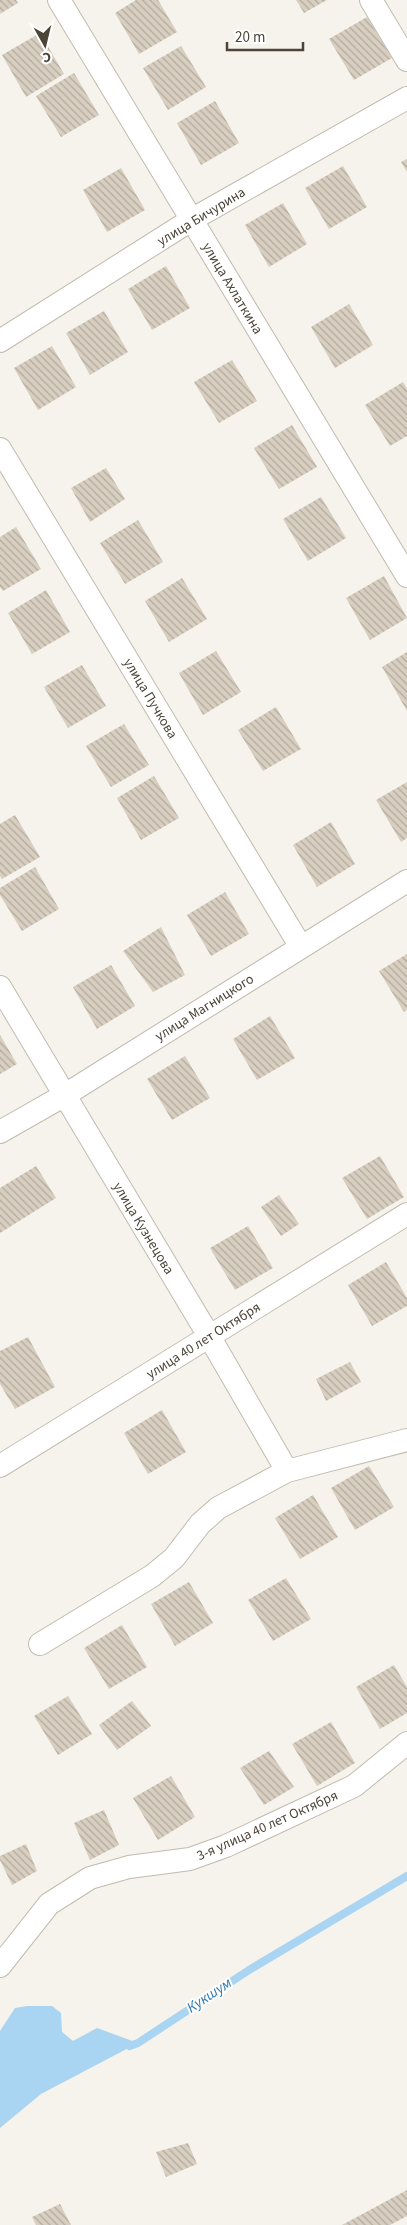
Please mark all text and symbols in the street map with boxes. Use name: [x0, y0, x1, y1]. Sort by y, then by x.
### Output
north arrow: [20, 20, 70, 70]
scale bar: [227, 20, 303, 52]
text: 20 m: [235, 27, 265, 48]
text: С: [41, 46, 52, 67]
street label: улица Бичурина: [154, 183, 249, 251]
street label: улица Ахлаткина: [197, 239, 267, 338]
street label: улица Пучкова: [118, 654, 182, 743]
street label: улица Магницкого: [151, 969, 258, 1046]
street label: улица Кузнецова: [108, 1179, 179, 1278]
street label: улица 40 лет Октября: [143, 1298, 265, 1384]
street label: 3-я улица 40 лет Октября: [194, 1786, 341, 1866]
water label: Кукшум: [183, 1972, 236, 2018]

